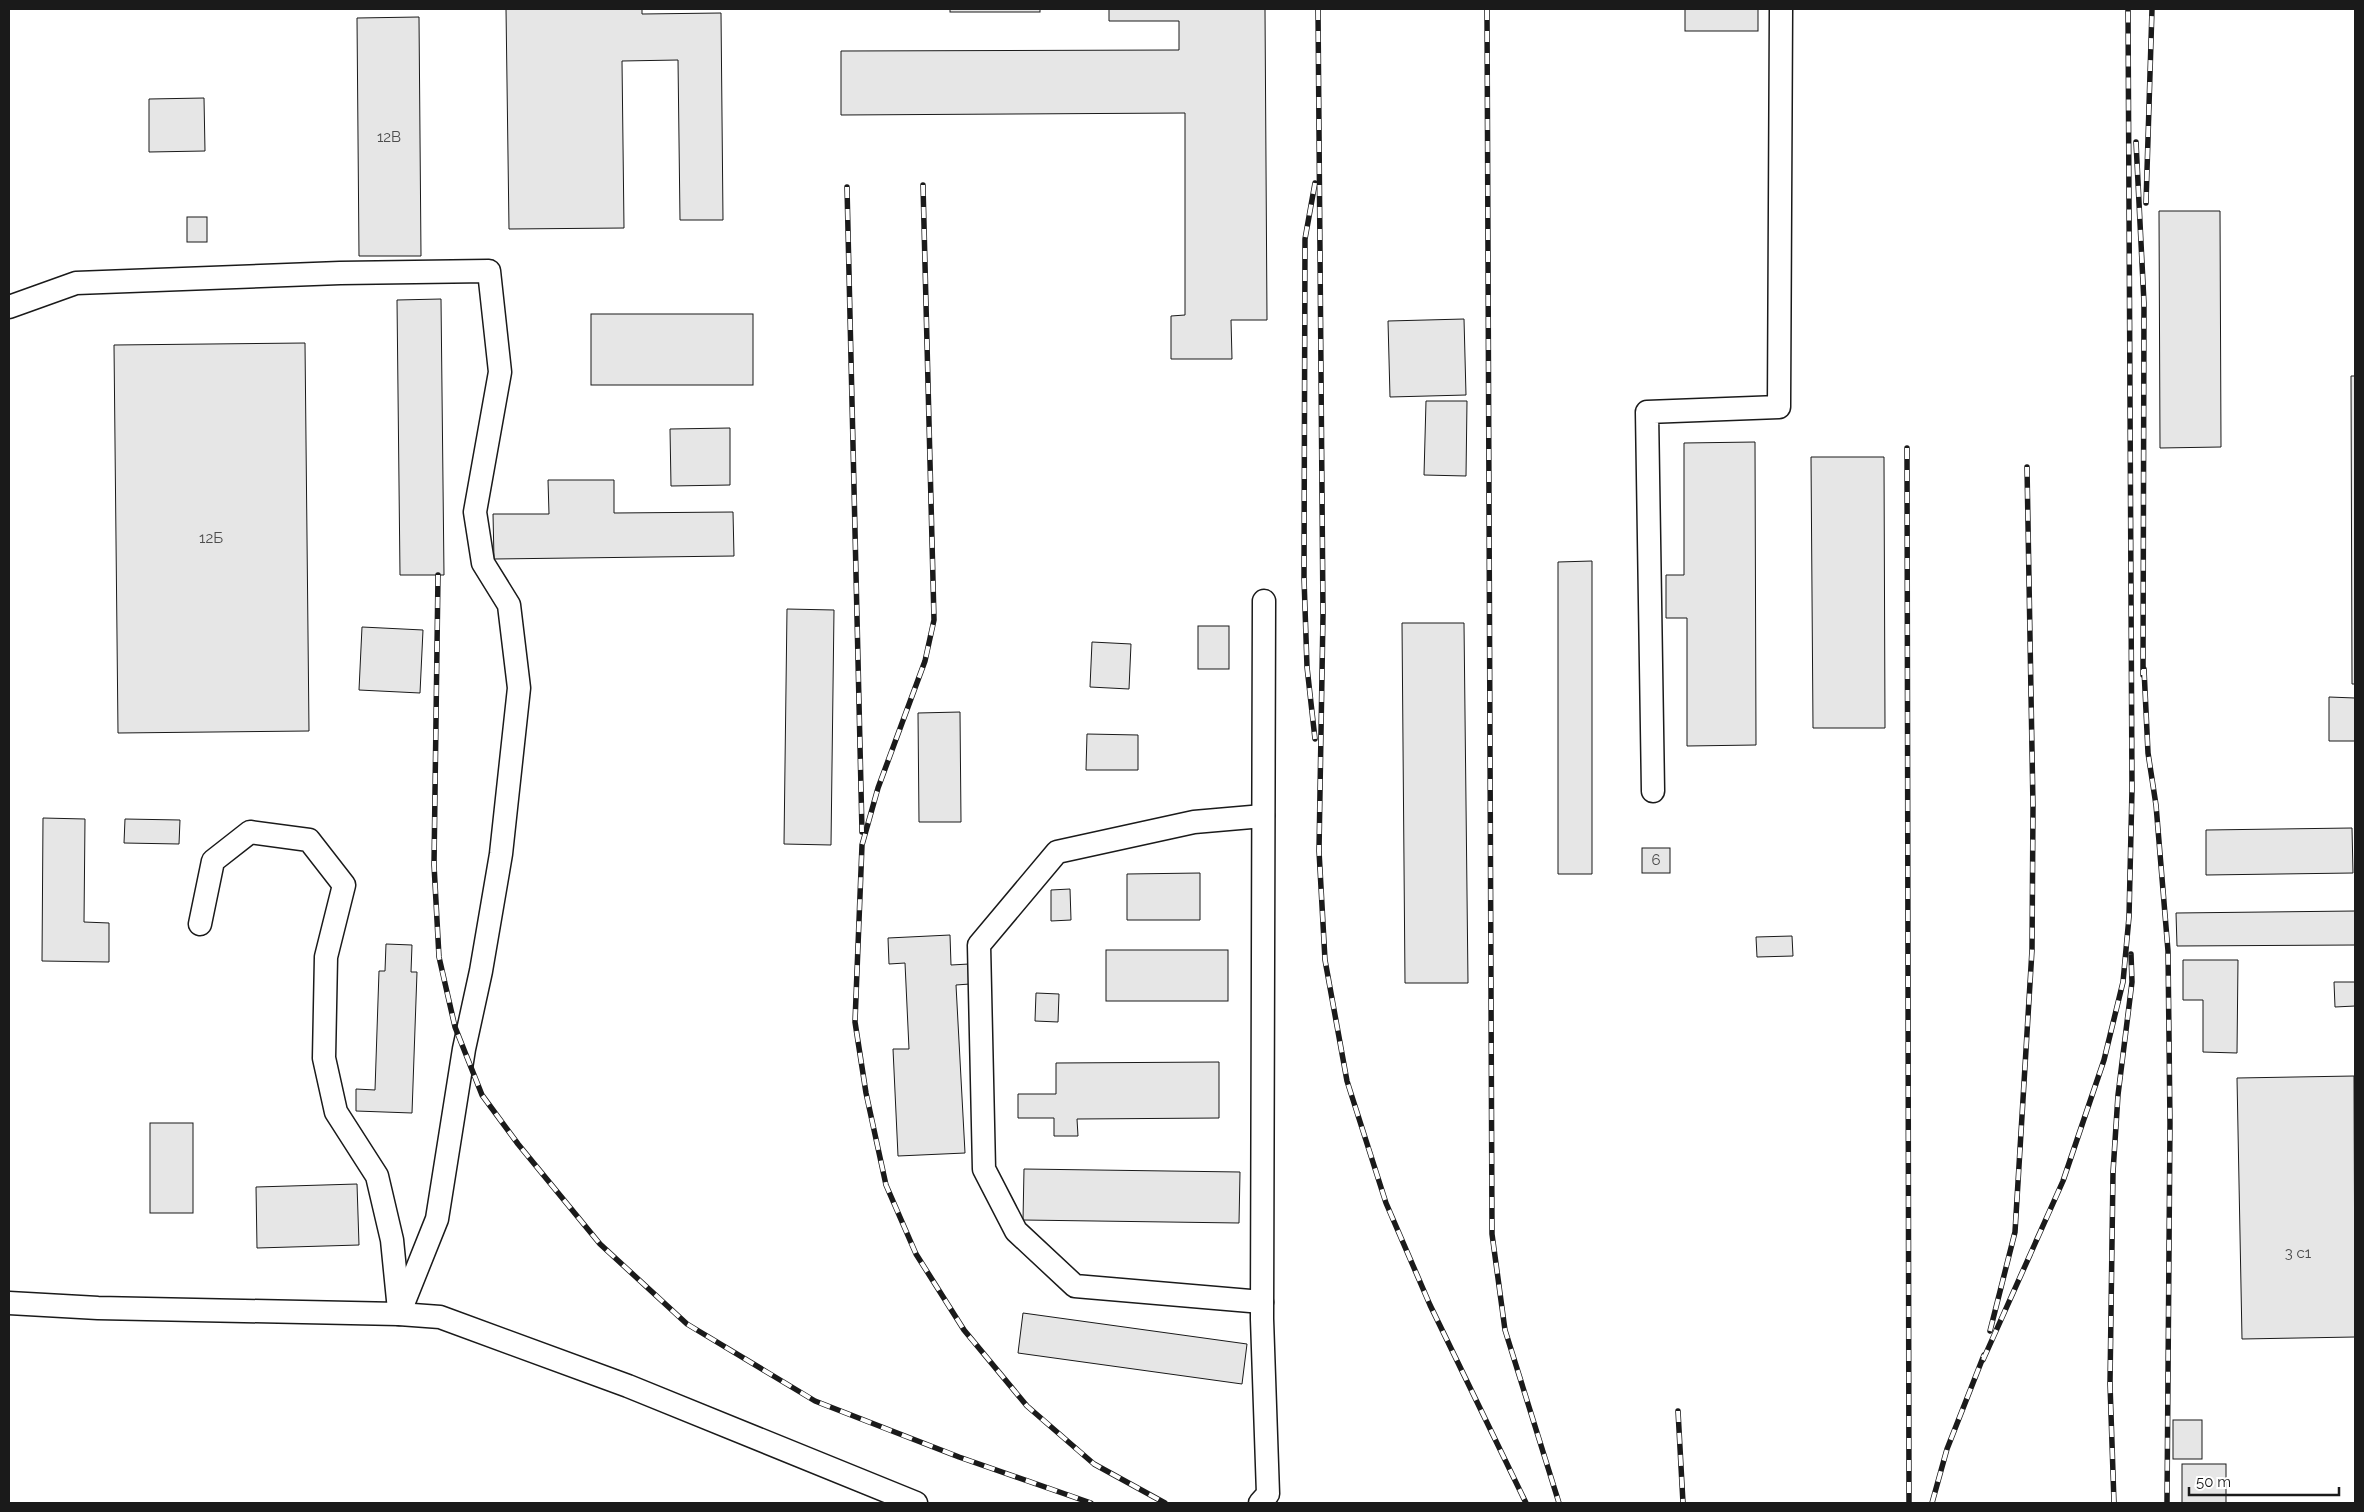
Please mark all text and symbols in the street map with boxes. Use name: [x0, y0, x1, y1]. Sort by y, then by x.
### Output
house number: 12В: [377, 128, 401, 146]
house number: 12Б: [199, 529, 223, 547]
house number: 6: [1651, 851, 1661, 869]
house number: 3 с1: [2285, 1244, 2312, 1262]
scale bar: [2189, 1464, 2339, 1496]
text: 50 m: [2196, 1473, 2231, 1491]

